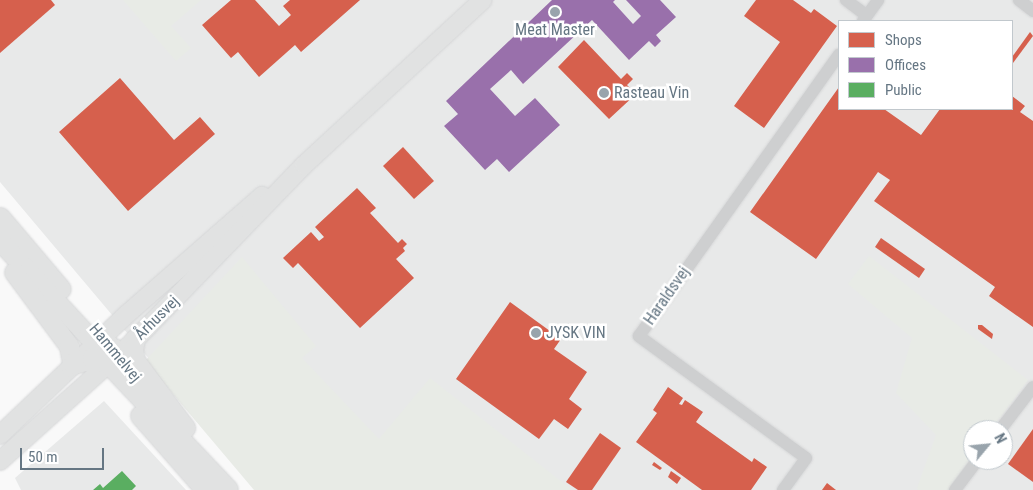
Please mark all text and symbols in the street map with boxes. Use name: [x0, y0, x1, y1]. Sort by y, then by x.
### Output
marker: Meat Master: [549, 6, 561, 18]
place label: Meat Master: [515, 20, 595, 40]
legend: [838, 20, 1013, 110]
text: Shops: [885, 31, 922, 49]
text: Offices: [885, 56, 926, 74]
text: Public: [885, 81, 922, 99]
place label: Rasteau Vin: [614, 83, 689, 103]
marker: Rasteau Vin: [598, 87, 610, 99]
street label: Haraldsvej: [640, 263, 694, 329]
street label: Århusvej: [131, 292, 183, 344]
street label: Hammelvej: [85, 320, 145, 386]
place label: JYSK VIN: [546, 323, 606, 343]
marker: JYSK VIN: [530, 327, 542, 339]
north arrow: [963, 420, 1013, 470]
text: N: [991, 431, 1009, 446]
scale bar: [22, 438, 106, 470]
text: 50 m: [28, 448, 58, 466]

